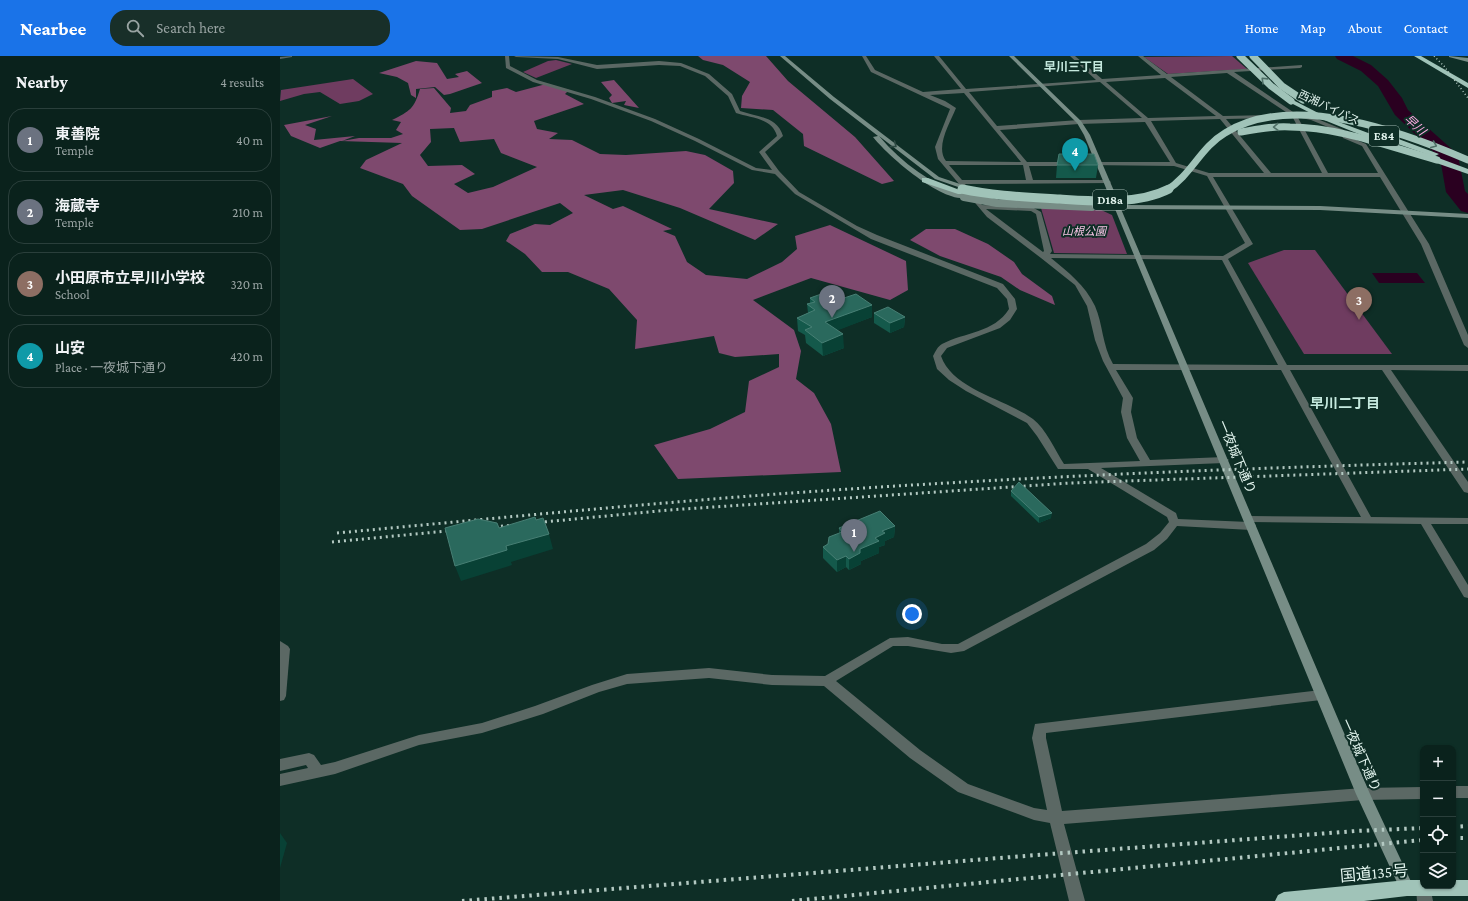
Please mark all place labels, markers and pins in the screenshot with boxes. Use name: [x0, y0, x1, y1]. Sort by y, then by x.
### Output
pin: 4: [1062, 138, 1088, 171]
pin: 2: [819, 285, 845, 318]
pin: 3: [1346, 287, 1372, 320]
pin: 1: [841, 519, 867, 552]

